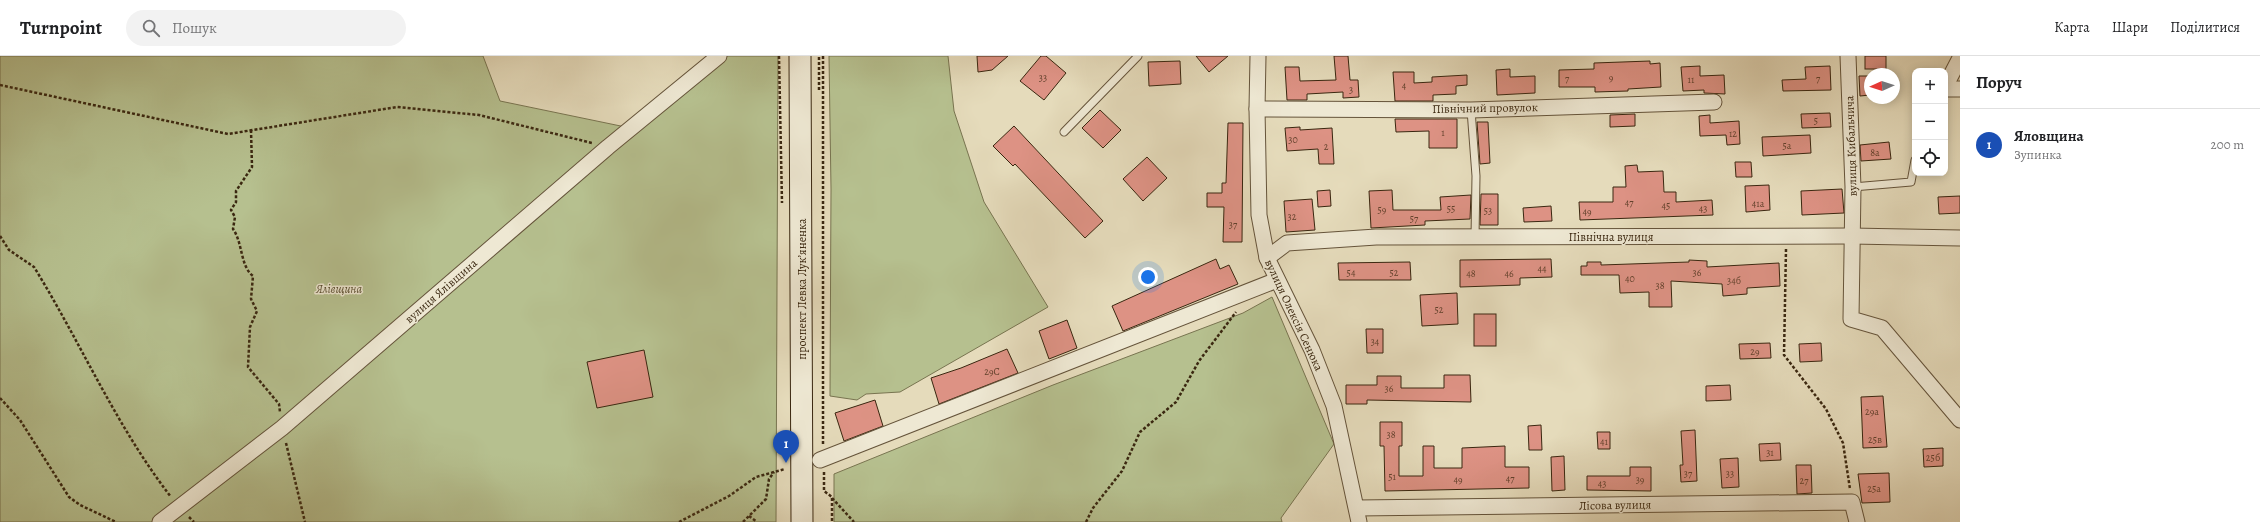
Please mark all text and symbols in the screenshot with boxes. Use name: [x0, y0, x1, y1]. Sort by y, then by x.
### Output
search box: [126, 10, 406, 46]
text: Turnpoint: [20, 15, 102, 41]
icon: search: [140, 17, 162, 39]
text: Пошук: [172, 18, 217, 38]
text: Карта: [2054, 18, 2090, 37]
text: Шари: [2112, 18, 2148, 37]
text: Поділитися: [2170, 18, 2240, 37]
north arrow: [1864, 68, 1900, 104]
map controls: [1912, 68, 1948, 176]
button: +: [1912, 68, 1948, 104]
house number: 33: [1039, 71, 1047, 84]
house number: 9: [1609, 71, 1614, 84]
text: Поруч: [1976, 71, 2022, 94]
house number: 7: [1565, 72, 1570, 85]
house number: 7: [1816, 72, 1821, 85]
house number: 11: [1688, 73, 1695, 86]
house number: 4: [1402, 79, 1407, 92]
house number: 3: [1349, 83, 1353, 96]
street label: вулиця Кибальчича: [1841, 95, 1861, 197]
street label: Північний провулок: [1432, 99, 1538, 117]
button: −: [1912, 104, 1948, 140]
house number: 5: [1814, 114, 1818, 127]
house number: 1: [1441, 126, 1445, 139]
text: Яловщина: [2014, 126, 2084, 146]
house number: 12: [1729, 127, 1737, 140]
house number: 30: [1288, 133, 1298, 146]
text: 1: [1987, 136, 1991, 153]
text: 200 m: [2211, 136, 2244, 153]
house number: 5а: [1783, 139, 1792, 152]
house number: 2: [1324, 140, 1329, 153]
button: locate: [1912, 140, 1948, 176]
house number: 8а: [1870, 146, 1880, 159]
text: Зупинка: [2014, 146, 2062, 163]
house number: 47: [1625, 196, 1634, 209]
house number: 41а: [1752, 197, 1765, 210]
house number: 45: [1662, 199, 1670, 212]
house number: 55: [1447, 202, 1455, 215]
house number: 43: [1699, 202, 1707, 215]
house number: 59: [1378, 203, 1387, 216]
house number: 53: [1484, 204, 1492, 217]
house number: 49: [1582, 205, 1592, 218]
house number: 32: [1288, 210, 1297, 223]
house number: 57: [1410, 212, 1419, 225]
street label: проспект Левка Лукʼяненка: [794, 218, 810, 360]
house number: 37: [1229, 218, 1238, 231]
street label: Північна вулиця: [1568, 229, 1654, 245]
street label: вулиця Ялівщина: [401, 255, 481, 327]
street label: вулиця Олексія Сенюка: [1261, 257, 1327, 374]
house number: 44: [1537, 262, 1547, 275]
house number: 54: [1347, 266, 1356, 279]
house number: 52: [1389, 266, 1399, 279]
house number: 36: [1693, 266, 1702, 279]
your location: [1138, 267, 1158, 287]
house number: 48: [1466, 267, 1476, 280]
house number: 46: [1504, 267, 1514, 280]
house number: 40: [1625, 272, 1635, 285]
house number: 34б: [1727, 274, 1741, 287]
house number: 38: [1655, 279, 1665, 292]
park label: Ялівщина: [315, 281, 362, 297]
house number: 52: [1434, 303, 1444, 316]
house number: 34: [1371, 335, 1380, 348]
house number: 29: [1750, 345, 1760, 358]
house number: 29С: [984, 365, 1000, 378]
house number: 36: [1385, 382, 1394, 395]
house number: 29а: [1865, 405, 1879, 418]
house number: 38: [1386, 428, 1396, 441]
pin: 1: [773, 430, 799, 463]
house number: 25в: [1868, 433, 1882, 446]
house number: 41: [1600, 435, 1609, 448]
house number: 31: [1766, 446, 1774, 459]
house number: 25б: [1926, 451, 1940, 464]
house number: 37: [1684, 467, 1693, 480]
house number: 33: [1726, 467, 1734, 480]
house number: 51: [1388, 470, 1396, 483]
house number: 47: [1506, 472, 1515, 485]
house number: 49: [1453, 473, 1463, 486]
house number: 39: [1636, 473, 1645, 486]
house number: 27: [1800, 474, 1809, 487]
house number: 43: [1598, 477, 1606, 490]
house number: 25а: [1867, 482, 1881, 495]
street label: Лісова вулиця: [1579, 496, 1652, 514]

